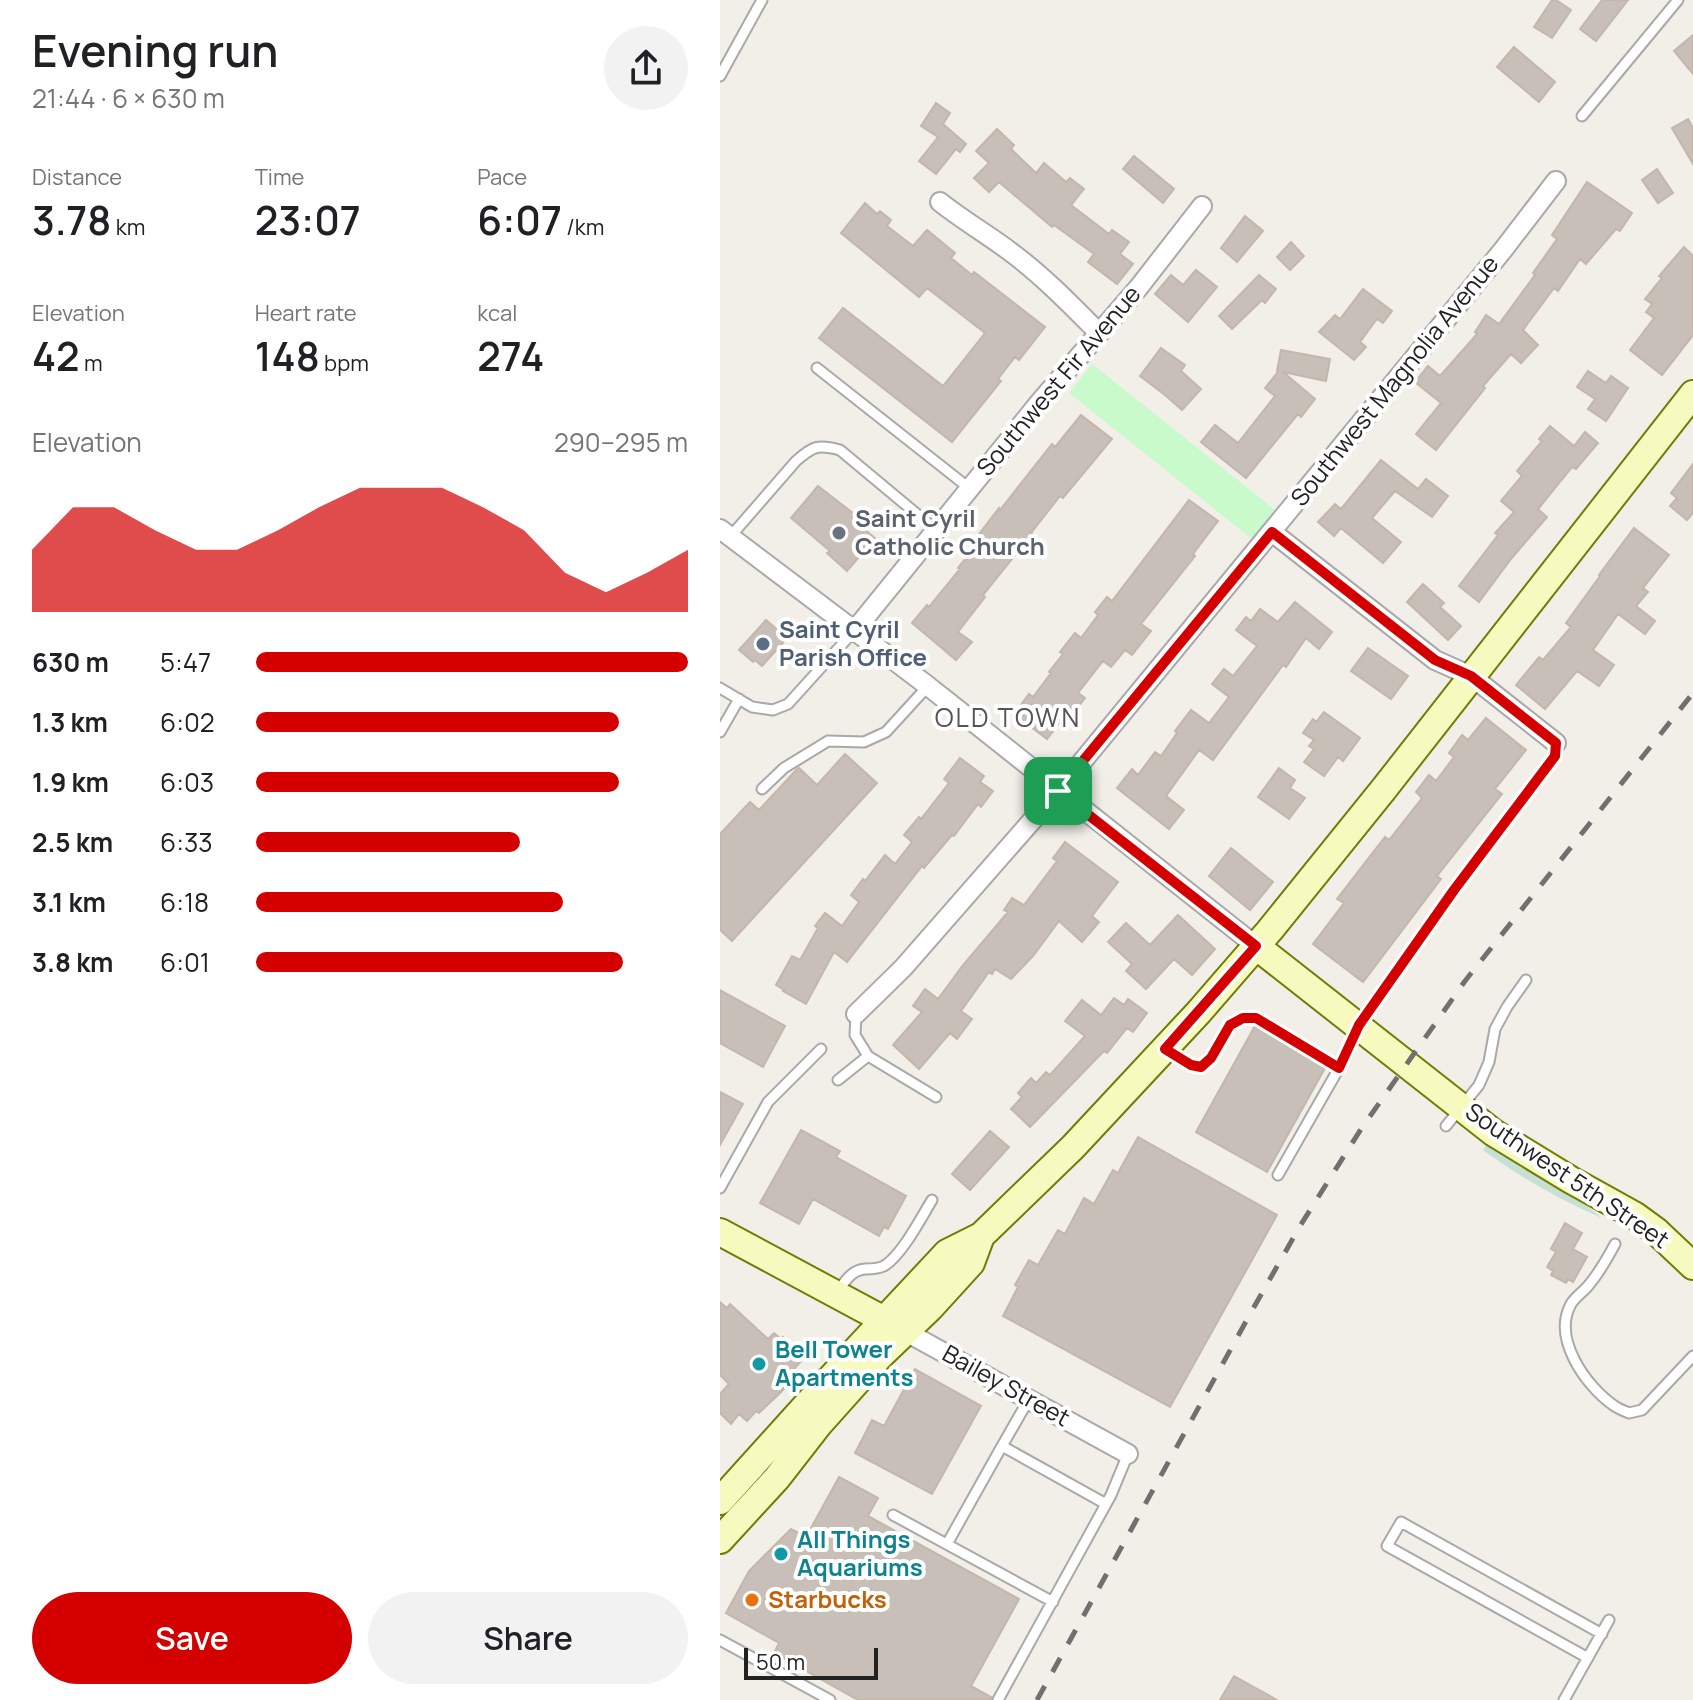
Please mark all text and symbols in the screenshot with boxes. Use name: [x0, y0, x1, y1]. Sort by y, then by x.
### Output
text: Evening run: [32, 20, 278, 80]
button: share: [604, 26, 688, 110]
text: 21:44 · 6 × 630 m: [32, 80, 225, 116]
text: Distance: [32, 162, 122, 192]
text: Time: [255, 162, 304, 192]
text: Pace: [477, 162, 527, 192]
text: 3.78: [32, 192, 111, 247]
text: 23:07: [255, 192, 361, 247]
text: 6:07: [477, 192, 562, 247]
text: km: [111, 212, 145, 242]
text: /km: [562, 212, 604, 242]
street label: Southwest Magnolia Avenue: [1282, 248, 1505, 512]
street label: Southwest Fir Avenue: [968, 278, 1147, 482]
text: Elevation: [32, 298, 125, 328]
text: Heart rate: [255, 298, 357, 328]
text: kcal: [477, 298, 517, 328]
text: 42: [32, 328, 80, 383]
text: 148: [255, 328, 320, 383]
text: 274: [477, 328, 544, 383]
text: m: [80, 348, 103, 378]
text: bpm: [320, 348, 369, 378]
text: Elevation: [32, 424, 142, 460]
text: 290–295 m: [554, 424, 688, 460]
place label: Saint Cyril Catholic Church: [855, 501, 1045, 562]
marker: Saint Cyril Catholic Church: [830, 524, 848, 542]
place label: Saint Cyril Parish Office: [779, 612, 927, 673]
marker: Saint Cyril Parish Office: [754, 635, 772, 653]
text: 630 m: [32, 644, 109, 680]
text: 5:47: [160, 644, 211, 680]
district label: OLD TOWN: [935, 699, 1081, 735]
text: 1.3 km: [32, 704, 108, 740]
text: 6:02: [160, 704, 215, 740]
pin: [1024, 757, 1092, 825]
text: 1.9 km: [32, 764, 109, 800]
text: 6:03: [160, 764, 214, 800]
icon: arrive: [1036, 769, 1080, 813]
text: 2.5 km: [32, 824, 113, 860]
text: 6:33: [160, 824, 213, 860]
text: 3.1 km: [32, 884, 106, 920]
text: 6:18: [160, 884, 209, 920]
text: 3.8 km: [32, 944, 114, 980]
text: 6:01: [160, 944, 210, 980]
street label: Southwest 5th Street: [1459, 1094, 1676, 1255]
place label: Bell Tower Apartments: [775, 1332, 914, 1393]
street label: Bailey Street: [937, 1336, 1076, 1433]
marker: Bell Tower Apartments: [750, 1355, 768, 1373]
place label: All Things Aquariums: [797, 1522, 923, 1583]
marker: All Things Aquariums: [772, 1545, 790, 1563]
place label: Starbucks: [768, 1582, 887, 1615]
marker: Starbucks: [743, 1591, 761, 1609]
button: Save: [32, 1592, 352, 1684]
button: Share: [368, 1592, 688, 1684]
scale bar: [744, 1644, 878, 1680]
text: 50 m: [756, 1647, 805, 1677]

